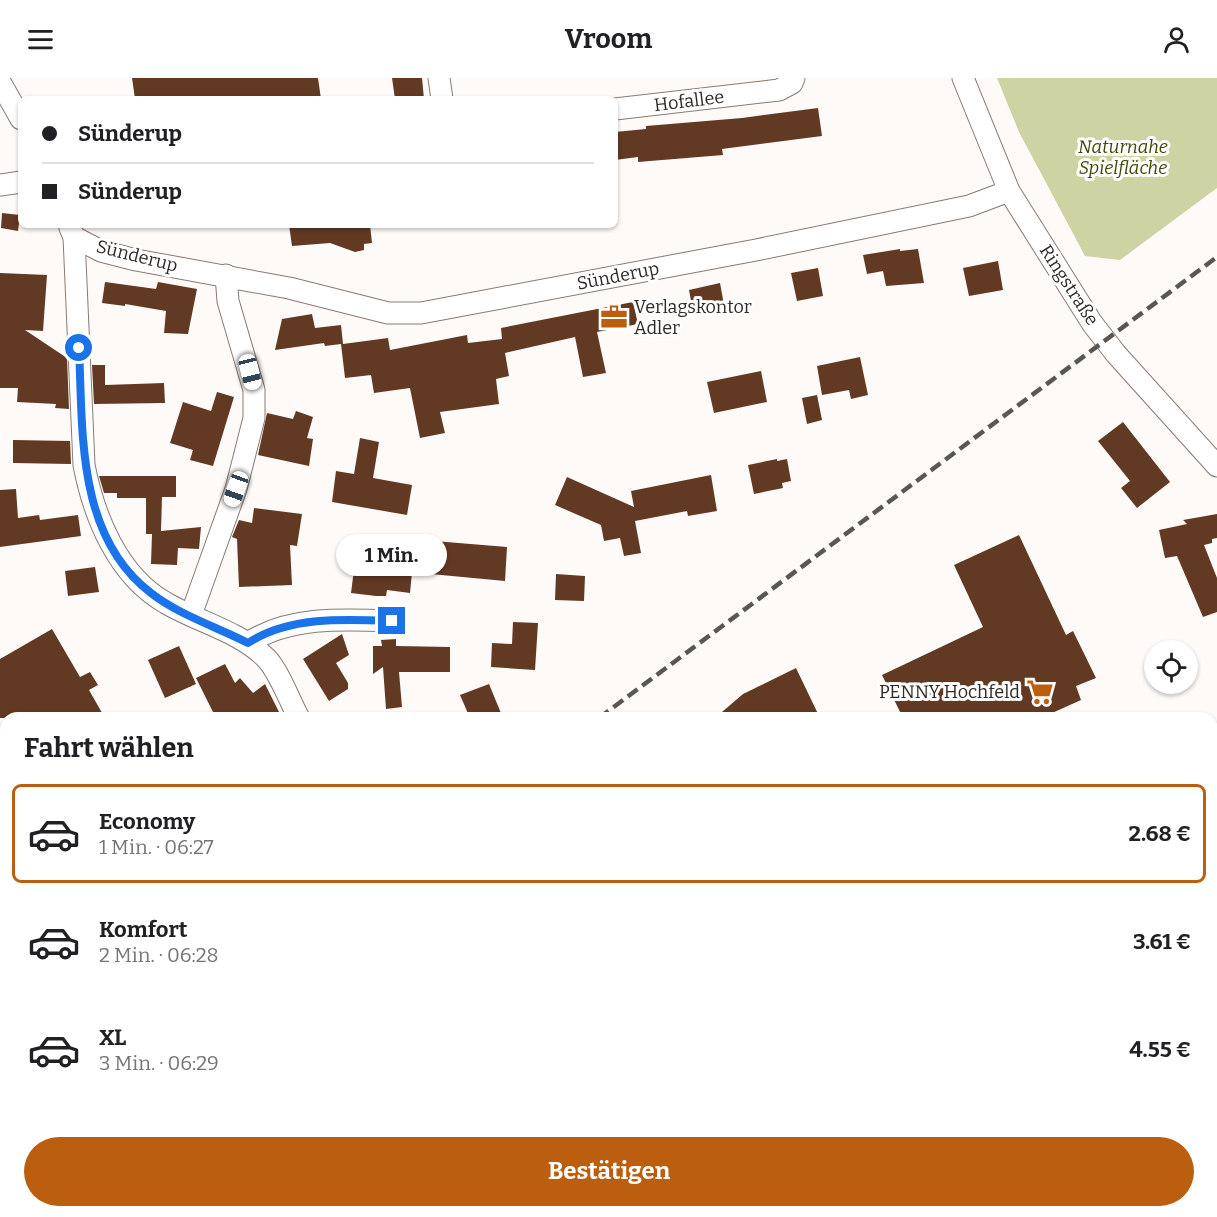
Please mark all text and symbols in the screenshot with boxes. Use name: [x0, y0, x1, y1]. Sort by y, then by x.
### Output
icon: menu: [24, 23, 57, 56]
text: Vroom: [565, 23, 652, 55]
icon: person: [1160, 23, 1193, 56]
street label: Hofallee: [653, 86, 725, 116]
text: Sünderup: [78, 120, 182, 147]
park label: Naturnahe Spielfläche: [1078, 136, 1168, 179]
text: Sünderup: [78, 178, 182, 205]
street label: Sünderup: [94, 235, 180, 277]
street label: Ringstraße: [1035, 240, 1103, 330]
street label: Sünderup: [575, 257, 661, 295]
place label: Verlagskontor Adler: [634, 296, 752, 339]
office icon: Verlagskontor Adler: [599, 302, 629, 332]
route start: [65, 334, 92, 361]
car: [237, 352, 263, 392]
car: [221, 469, 251, 509]
callout: 1 Min.: [336, 534, 448, 576]
text: 1 Min.: [365, 543, 418, 567]
route end: [378, 607, 405, 634]
map controls: [1144, 640, 1198, 694]
button: locate: [1144, 640, 1198, 694]
supermarket icon: PENNY Hochfeld: [1025, 677, 1055, 707]
place label: PENNY Hochfeld: [879, 681, 1020, 703]
text: Fahrt wählen: [24, 732, 194, 764]
icon: car: [27, 807, 81, 861]
text: Economy: [99, 808, 195, 835]
text: 2.68 €: [1129, 820, 1191, 847]
text: 1 Min. · 06:27: [99, 835, 214, 859]
icon: car: [27, 915, 81, 969]
text: Komfort: [99, 916, 188, 943]
text: 3.61 €: [1133, 928, 1191, 955]
text: 2 Min. · 06:28: [99, 943, 219, 967]
icon: car: [27, 1023, 81, 1077]
text: XL: [99, 1024, 126, 1051]
text: 4.55 €: [1129, 1036, 1191, 1063]
text: 3 Min. · 06:29: [99, 1051, 219, 1075]
button: Bestätigen: [24, 1137, 1194, 1206]

